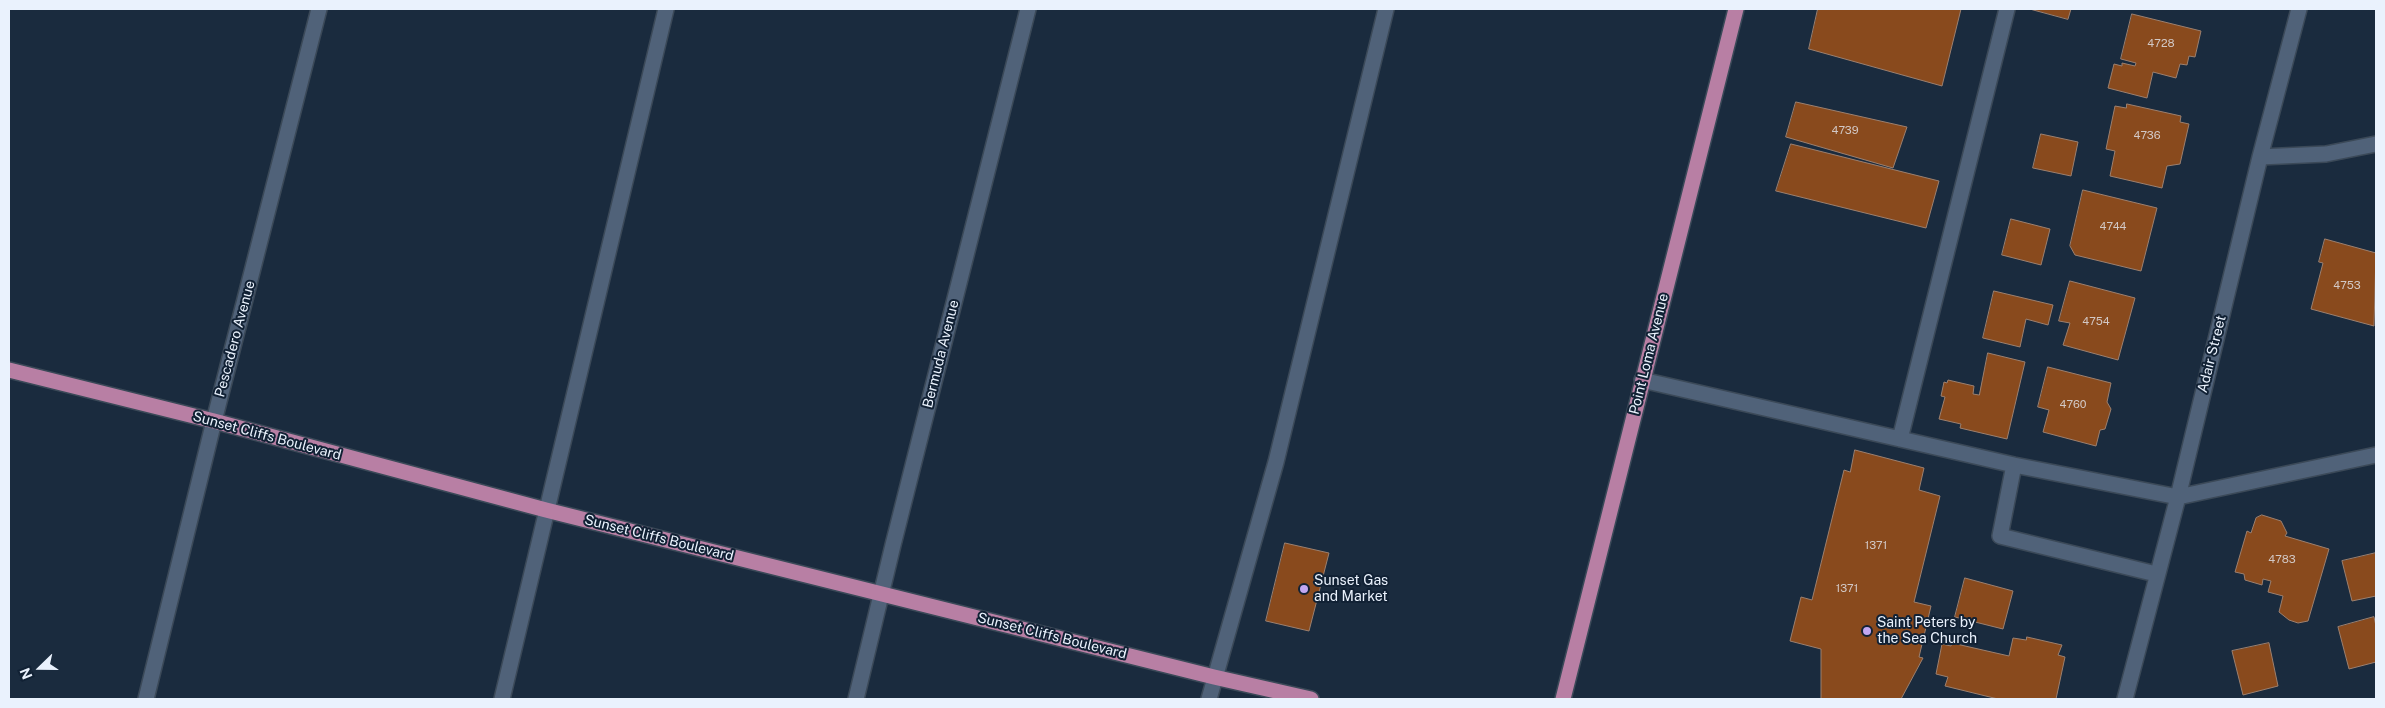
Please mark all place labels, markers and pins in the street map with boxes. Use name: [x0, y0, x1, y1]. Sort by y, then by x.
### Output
place label: Sunset Gas and Market: [1314, 573, 1388, 606]
marker: Sunset Gas and Market: [1298, 583, 1310, 595]
place label: Saint Peters by the Sea Church: [1877, 615, 1977, 648]
marker: Saint Peters by the Sea Church: [1861, 625, 1873, 637]

